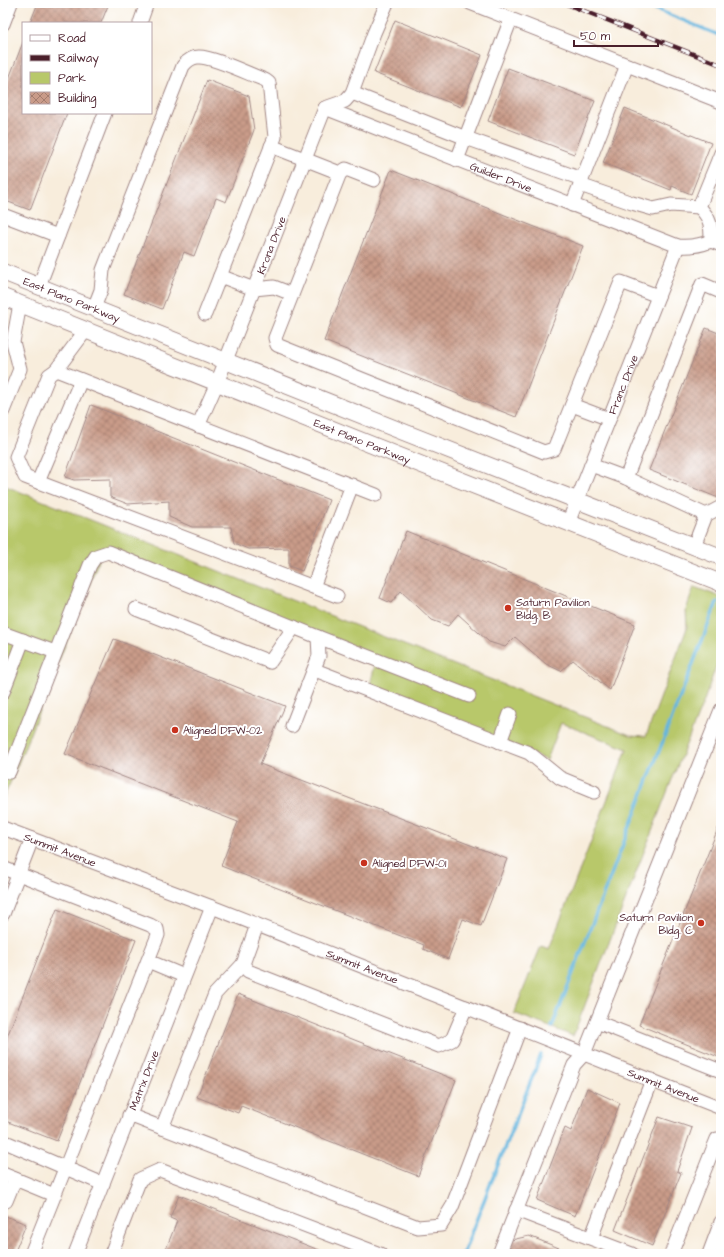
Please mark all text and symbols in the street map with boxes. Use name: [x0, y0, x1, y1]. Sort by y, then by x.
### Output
legend: [22, 22, 152, 114]
scale bar: [574, 22, 658, 48]
text: 50 m: [580, 28, 611, 45]
text: Road: [58, 30, 86, 47]
text: Railway: [58, 50, 99, 68]
text: Park: [58, 70, 86, 87]
text: Building: [58, 90, 96, 108]
street label: Guilder Drive: [468, 158, 534, 196]
street label: Krona Drive: [253, 214, 289, 276]
street label: East Plano Parkway: [21, 273, 122, 326]
street label: Franc Drive: [604, 353, 642, 416]
street label: East Plano Parkway: [312, 415, 413, 468]
place label: Saturn Pavilion Bldg. B: [516, 595, 590, 624]
marker: Saturn Pavilion Bldg. B: [503, 603, 513, 613]
place label: Aligned DFW-02: [183, 723, 263, 739]
marker: Aligned DFW-02: [170, 725, 180, 735]
street label: Summit Avenue: [22, 829, 98, 870]
place label: Aligned DFW-01: [372, 856, 447, 872]
marker: Aligned DFW-01: [359, 858, 369, 868]
place label: Saturn Pavilion Bldg. C: [619, 910, 694, 939]
marker: Saturn Pavilion Bldg. C: [696, 918, 706, 928]
street label: Summit Avenue: [324, 945, 400, 987]
street label: Matrix Drive: [125, 1048, 162, 1112]
street label: Summit Avenue: [625, 1064, 702, 1106]

